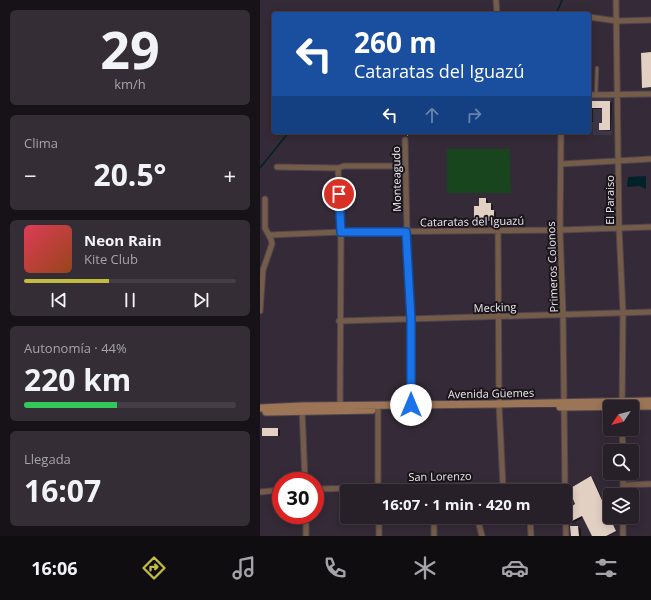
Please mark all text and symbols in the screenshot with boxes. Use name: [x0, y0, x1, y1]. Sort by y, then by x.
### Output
text: 29: [100, 13, 160, 84]
text: 260 m: [354, 23, 437, 61]
icon: left: [288, 28, 340, 80]
text: Cataratas del Iguazú: [354, 59, 524, 83]
text: km/h: [114, 75, 146, 93]
icon: left: [379, 104, 401, 126]
icon: ahead: [421, 104, 443, 126]
icon: right: [463, 104, 485, 126]
text: Clima: [24, 134, 58, 152]
street label: Monteagudo: [388, 146, 404, 212]
text: 20.5°: [94, 154, 166, 195]
text: −: [24, 160, 37, 190]
text: +: [223, 160, 236, 190]
street label: El Paraiso: [602, 175, 617, 225]
pin: [322, 177, 356, 211]
icon: arrive: [328, 183, 350, 205]
street label: Cataratas del Iguazú: [420, 213, 524, 229]
street label: Primeros Colonos: [543, 221, 561, 313]
text: Neon Rain: [84, 230, 162, 250]
text: Kite Club: [84, 250, 138, 268]
icon: previous: [48, 289, 70, 311]
icon: pause: [119, 289, 141, 311]
icon: next: [190, 289, 212, 311]
street label: Mecking: [473, 299, 517, 315]
text: Autonomía · 44%: [24, 339, 127, 357]
text: 220 km: [24, 359, 131, 400]
position arrow: [390, 384, 432, 426]
street label: Avenida Güemes: [448, 385, 534, 401]
north arrow: [603, 400, 639, 436]
map controls: [603, 400, 639, 524]
button: search: [603, 444, 639, 480]
text: Llegada: [24, 450, 71, 468]
street label: San Lorenzo: [408, 468, 472, 484]
text: 16:07: [24, 470, 101, 511]
speed limit sign: 30: [272, 472, 324, 524]
button: layers: [603, 488, 639, 524]
text: 16:07 · 1 min · 420 m: [382, 494, 530, 514]
icon: directions: [140, 554, 168, 582]
icon: music: [230, 554, 258, 582]
icon: phone: [321, 554, 349, 582]
icon: climate: [411, 554, 439, 582]
icon: car: [501, 554, 529, 582]
icon: filters: [592, 554, 620, 582]
text: 16:06: [31, 556, 78, 580]

